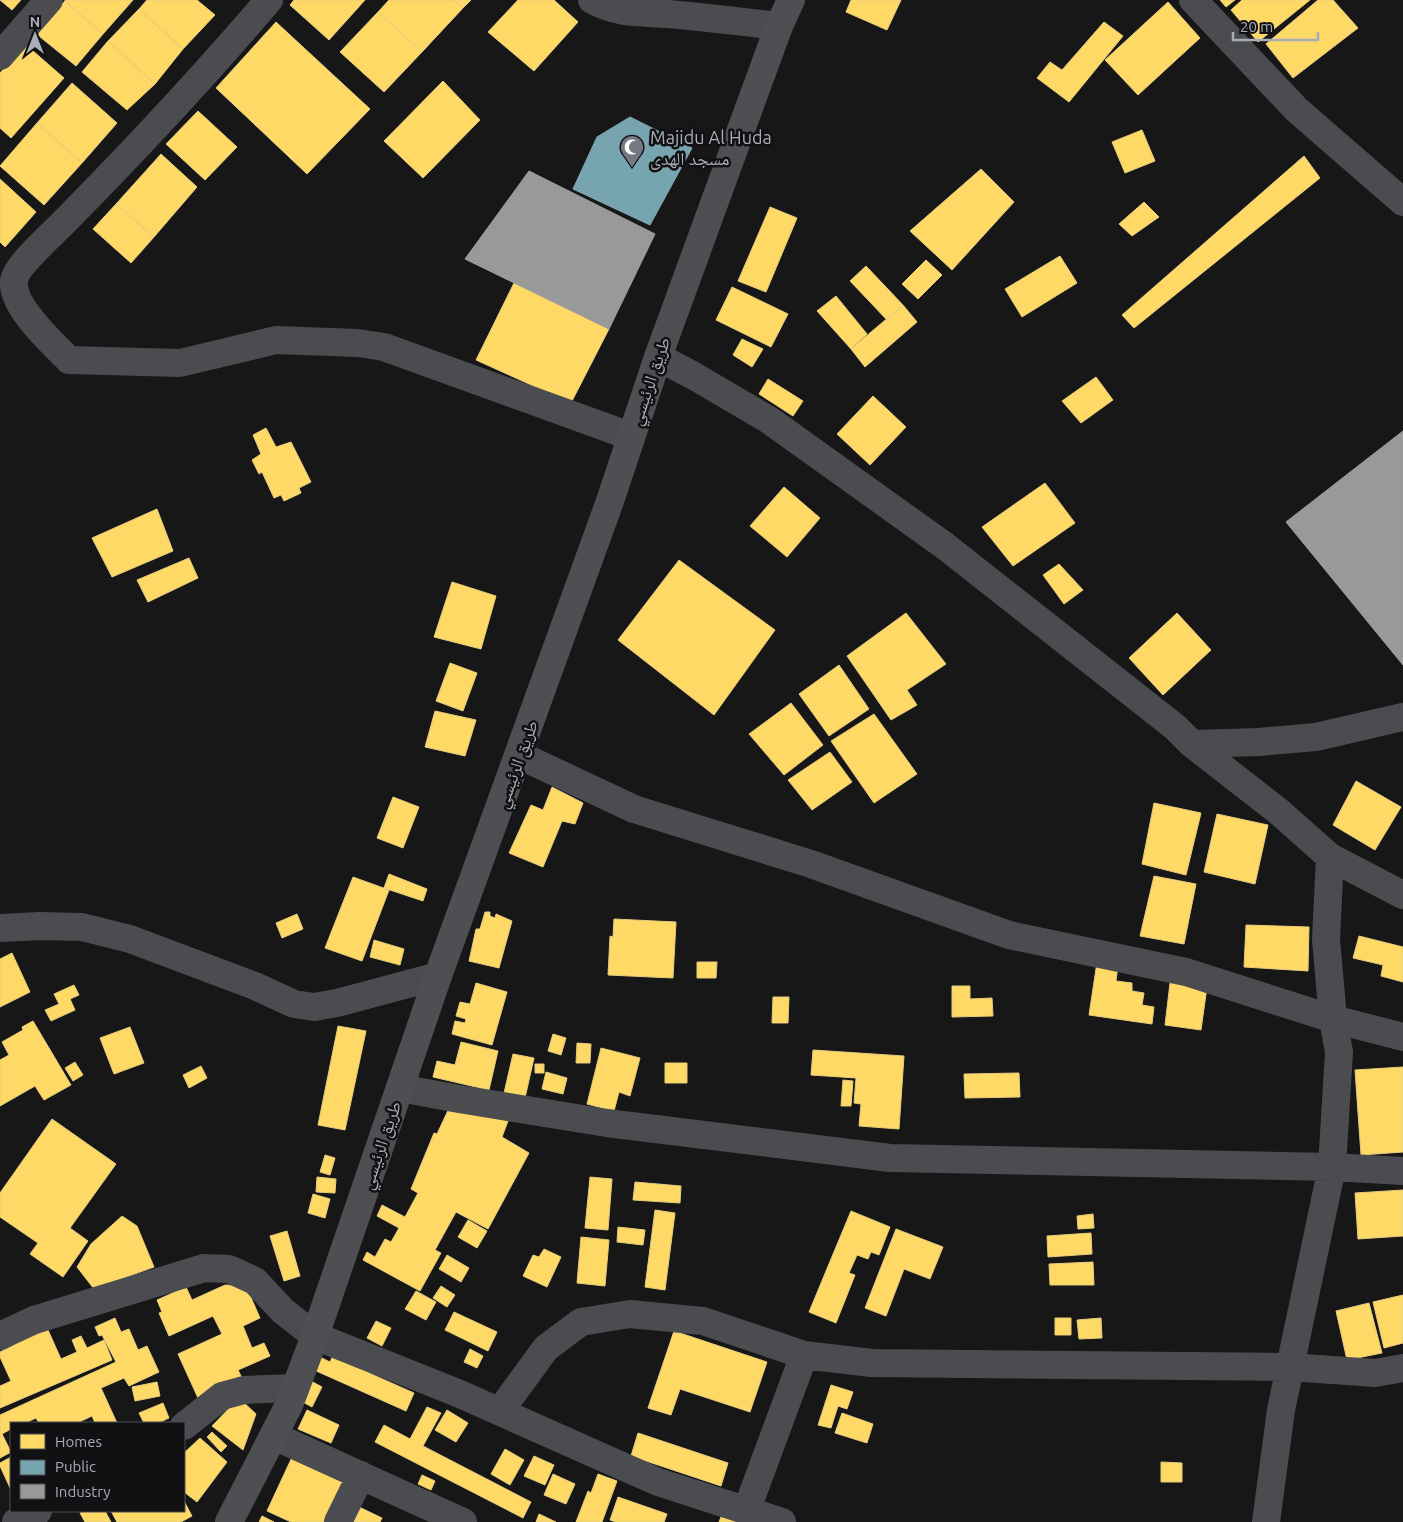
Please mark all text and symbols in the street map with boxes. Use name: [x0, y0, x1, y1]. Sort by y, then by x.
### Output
north arrow: [10, 10, 60, 60]
scale bar: [1233, 10, 1318, 42]
text: N: [30, 14, 40, 30]
text: 20 m: [1240, 18, 1273, 35]
place label: Majidu Al Huda مسجد الهدى: [650, 127, 772, 170]
mosque icon: Majidu Al Huda مسجد الهدى: [619, 134, 645, 168]
street label: طريق الرئيسي: [625, 334, 679, 430]
street label: طريق الرئيسي: [491, 717, 546, 813]
street label: طريق الرئيسي: [356, 1098, 410, 1194]
legend: [10, 1422, 185, 1512]
text: Homes: [55, 1433, 102, 1450]
text: Public: [55, 1458, 96, 1475]
text: Industry: [55, 1483, 110, 1500]

